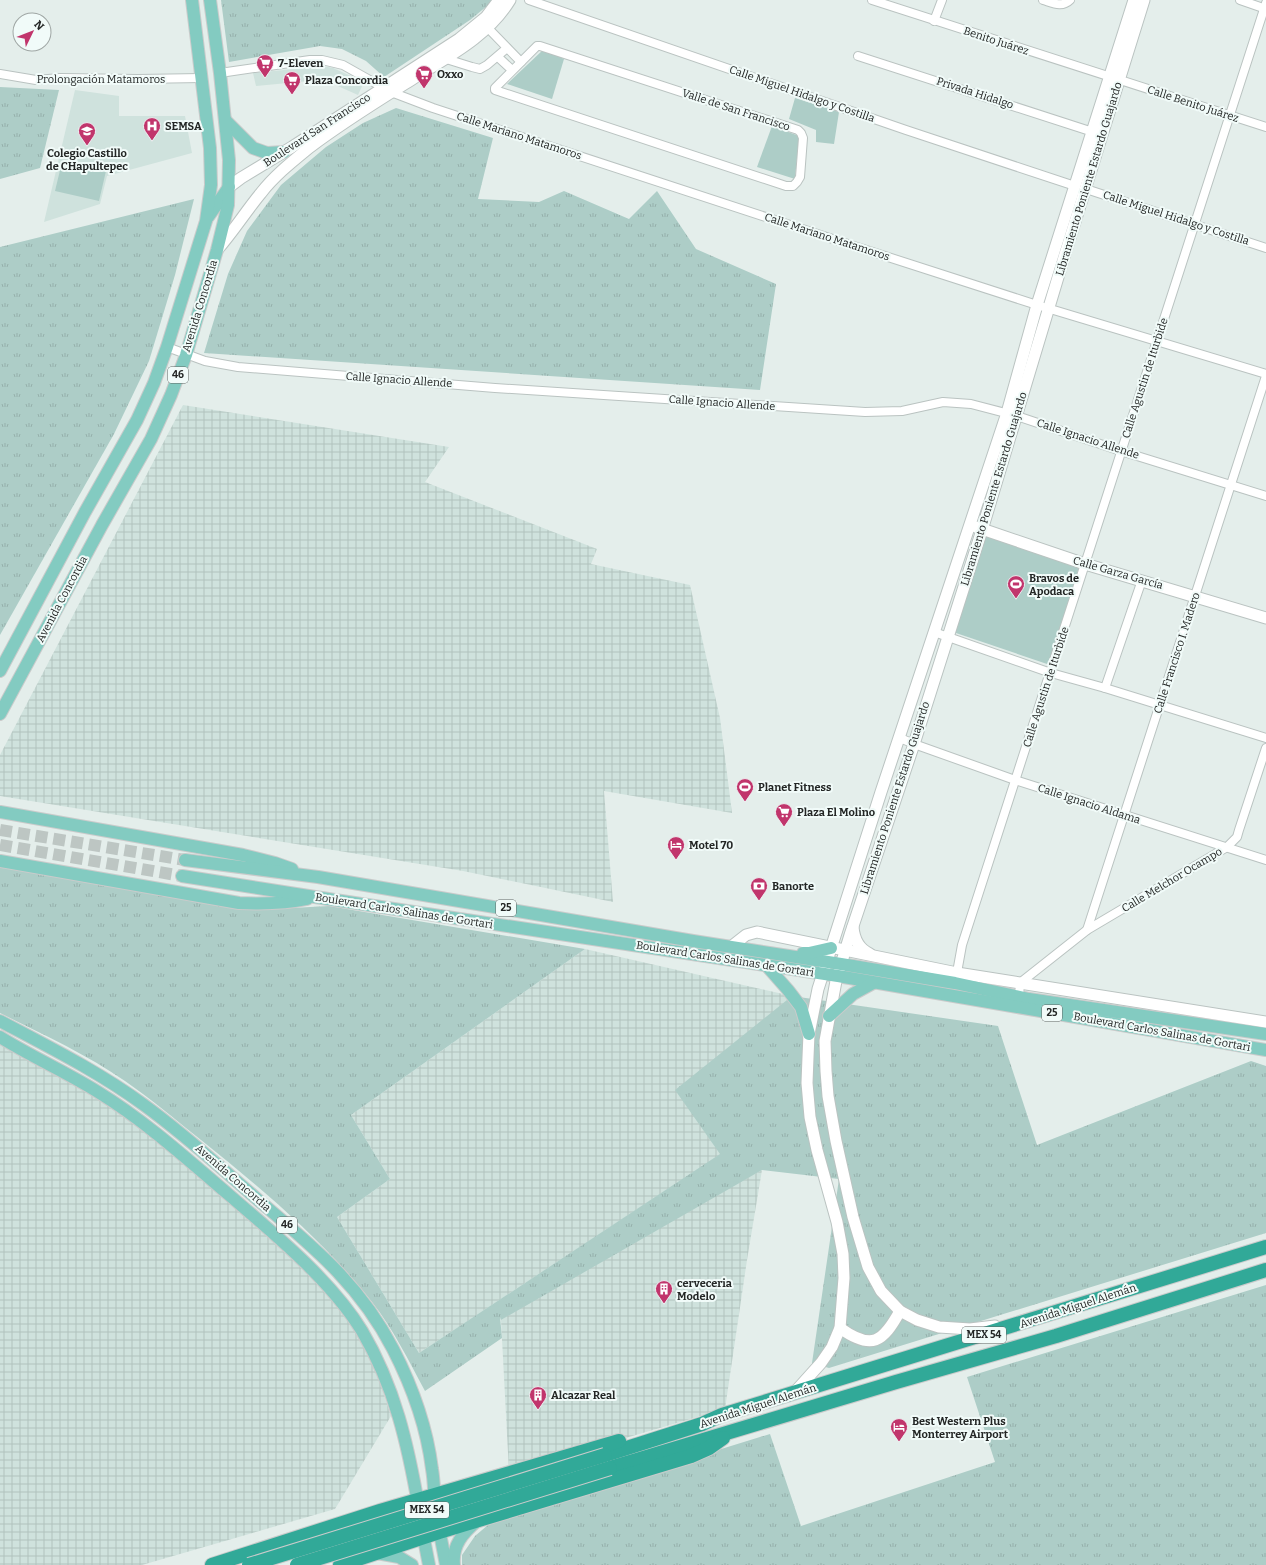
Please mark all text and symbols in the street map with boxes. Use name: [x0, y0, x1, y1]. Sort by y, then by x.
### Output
north arrow: [12, 12, 52, 52]
text: N: [31, 18, 47, 33]
street label: Benito Juárez: [962, 24, 1030, 58]
supermarket icon: 7-Eleven: [255, 53, 275, 78]
place label: 7-Eleven: [278, 57, 323, 70]
street label: Calle Miguel Hidalgo y Costilla: [728, 63, 876, 125]
supermarket icon: Oxxo: [414, 64, 434, 89]
place label: Oxxo: [437, 68, 463, 81]
supermarket icon: Plaza Concordia: [282, 70, 302, 95]
street label: Prolongación Matamoros: [37, 73, 165, 86]
place label: Plaza Concordia: [305, 74, 389, 87]
street label: Privada Hidalgo: [935, 74, 1015, 112]
street label: Libramiento Poniente Estardo Guajardo: [1053, 81, 1125, 277]
street label: Calle Benito Juárez: [1146, 83, 1240, 125]
street label: Valle de San Francisco: [680, 86, 792, 134]
street label: Boulevard San Francisco: [261, 91, 373, 169]
street label: Calle Mariano Matamoros: [455, 110, 583, 162]
hospital icon: SEMSA: [142, 116, 162, 141]
place label: SEMSA: [165, 120, 202, 133]
school or university icon: Colegio Castillo de CHapultepec: [77, 121, 97, 146]
place label: Colegio Castillo de CHapultepec: [46, 147, 128, 173]
street label: Calle Miguel Hidalgo y Costilla: [1101, 188, 1251, 248]
street label: Calle Mariano Matamoros: [763, 211, 891, 263]
street label: Avenida Concordia: [180, 258, 220, 354]
street label: Calle Agustin de Iturbide: [1119, 316, 1171, 440]
road number: 46: [168, 367, 188, 383]
street label: Calle Ignacio Allende: [345, 370, 453, 390]
street label: Libramiento Poniente Estardo Guajardo: [958, 391, 1030, 587]
street label: Calle Ignacio Allende: [668, 393, 776, 413]
street label: Calle Ignacio Allende: [1035, 416, 1141, 462]
street label: Avenida Concordia: [34, 554, 90, 644]
street label: Calle Garza García: [1071, 554, 1165, 592]
place label: Bravos de Apodaca: [1029, 572, 1079, 598]
sports icon: Bravos de Apodaca: [1006, 574, 1026, 599]
street label: Calle Francisco I. Madero: [1151, 591, 1203, 715]
street label: Calle Agustin de Iturbide: [1020, 625, 1072, 749]
street label: Libramiento Poniente Estardo Guajardo: [858, 700, 932, 896]
sports icon: Planet Fitness: [735, 777, 755, 802]
place label: Planet Fitness: [758, 781, 832, 794]
street label: Calle Ignacio Aldama: [1036, 781, 1142, 827]
supermarket icon: Plaza El Molino: [774, 802, 794, 827]
place label: Plaza El Molino: [797, 806, 875, 819]
hotel icon: Motel 70: [666, 835, 686, 860]
place label: Motel 70: [689, 839, 733, 852]
street label: Calle Melchor Ocampo: [1119, 845, 1225, 915]
bank icon: Banorte: [749, 876, 769, 901]
place label: Banorte: [772, 880, 814, 893]
street label: Boulevard Carlos Salinas de Gortari: [314, 891, 494, 932]
road number: 25: [496, 900, 516, 916]
street label: Boulevard Carlos Salinas de Gortari: [635, 939, 815, 980]
road number: 25: [1042, 1005, 1062, 1021]
street label: Boulevard Carlos Salinas de Gortari: [1072, 1010, 1252, 1054]
street label: Avenida Concordia: [193, 1142, 273, 1214]
road number: 46: [277, 1217, 297, 1233]
place label: cerveceria Modelo: [677, 1277, 733, 1303]
building icon: cerveceria Modelo: [654, 1279, 674, 1304]
street label: Avenida Miguel Alemán: [1018, 1281, 1138, 1331]
road number: MEX 54: [962, 1327, 1006, 1343]
street label: Avenida Miguel Alemán: [698, 1381, 818, 1431]
building icon: Alcazar Real: [528, 1385, 548, 1410]
place label: Alcazar Real: [551, 1389, 616, 1402]
place label: Best Western Plus Monterrey Airport: [912, 1415, 1009, 1441]
hotel icon: Best Western Plus Monterrey Airport: [889, 1417, 909, 1442]
road number: MEX 54: [405, 1502, 449, 1518]

